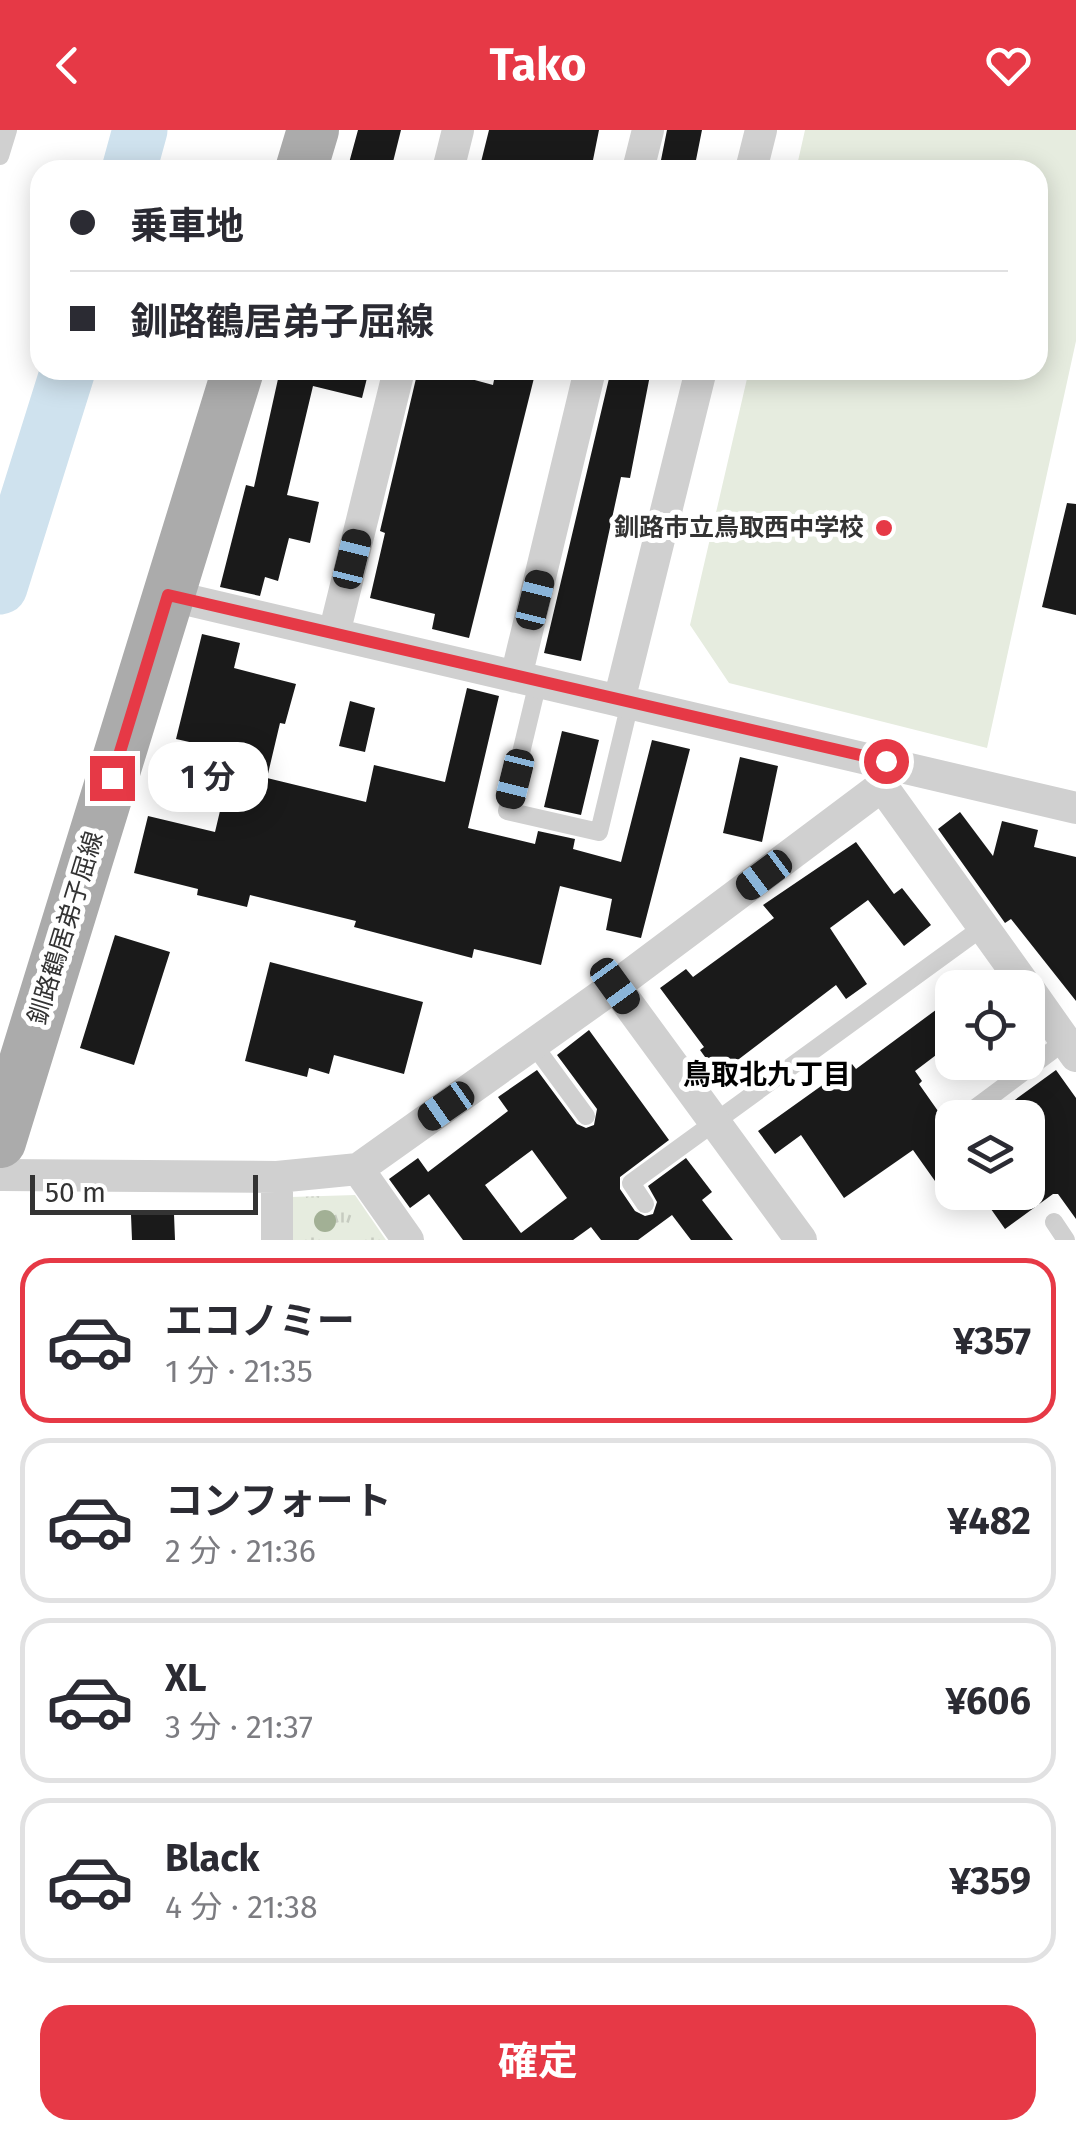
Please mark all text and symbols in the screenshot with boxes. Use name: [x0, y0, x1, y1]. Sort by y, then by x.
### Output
icon: back: [40, 38, 95, 93]
text: Tako: [489, 38, 587, 92]
icon: heart: [981, 38, 1036, 93]
text: 乗車地: [130, 203, 244, 249]
text: 釧路鶴居弟子屈線: [130, 299, 434, 345]
place label: 釧路市立鳥取西中学校: [614, 513, 864, 543]
marker: 釧路市立鳥取西中学校: [873, 517, 895, 539]
car: [330, 526, 374, 592]
car: [513, 567, 557, 633]
route start: [864, 739, 909, 784]
callout: 1 分: [147, 743, 267, 813]
car: [493, 746, 537, 812]
route end: [90, 756, 135, 801]
text: 1 分: [181, 758, 235, 796]
street label: 釧路鶴居弟子屈線: [22, 828, 110, 1028]
car: [731, 845, 797, 905]
car: [585, 953, 645, 1019]
map controls: [935, 970, 1045, 1210]
button: locate: [935, 970, 1045, 1080]
district label: 鳥取北九丁目: [683, 1058, 851, 1091]
car: [413, 1077, 479, 1135]
button: layers: [935, 1100, 1045, 1210]
scale bar: [30, 1170, 258, 1214]
text: 50 m: [45, 1176, 106, 1209]
icon: car: [45, 1296, 135, 1386]
text: エコノミー: [165, 1298, 355, 1344]
text: ¥357: [953, 1318, 1031, 1364]
text: 1 分 · 21:35: [165, 1352, 313, 1390]
icon: car: [45, 1476, 135, 1566]
text: コンフォート: [165, 1478, 392, 1524]
text: ¥482: [947, 1498, 1031, 1544]
text: 2 分 · 21:36: [165, 1532, 316, 1570]
text: XL: [165, 1655, 207, 1701]
icon: car: [45, 1656, 135, 1746]
text: ¥606: [945, 1678, 1031, 1724]
text: 3 分 · 21:37: [165, 1708, 313, 1746]
text: Black: [165, 1835, 260, 1881]
icon: car: [45, 1836, 135, 1926]
text: ¥359: [949, 1858, 1031, 1904]
text: 4 分 · 21:38: [165, 1888, 318, 1926]
button: 確定: [40, 2005, 1036, 2120]

